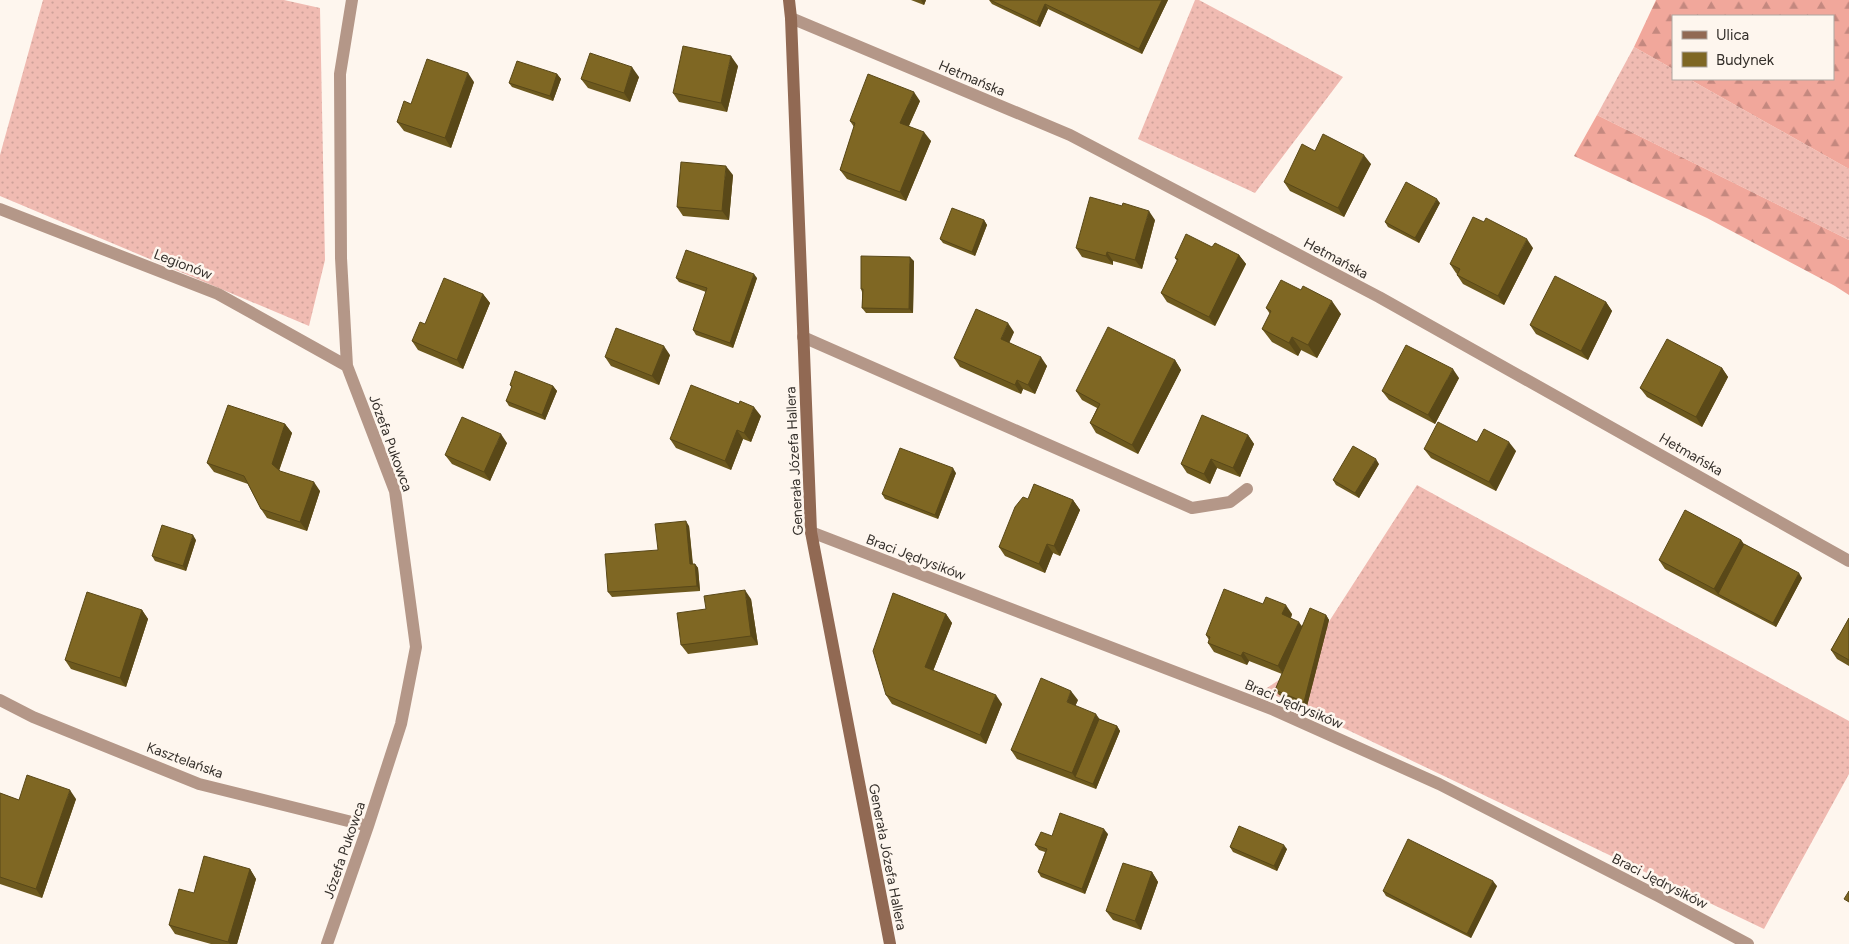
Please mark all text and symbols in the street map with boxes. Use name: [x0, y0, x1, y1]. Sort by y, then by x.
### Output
legend: [1672, 15, 1834, 80]
text: Ulica: [1716, 26, 1749, 44]
text: Budynek: [1716, 51, 1775, 69]
street label: Hetmańska: [936, 57, 1008, 100]
street label: Hetmańska: [1301, 234, 1371, 283]
street label: Legionów: [151, 246, 214, 283]
street label: Generała Józefa Hallera: [782, 386, 807, 536]
street label: Józefa Pukowca: [365, 393, 416, 494]
street label: Hetmańska: [1656, 429, 1726, 479]
street label: Braci Jędrysików: [864, 531, 968, 584]
street label: Braci Jędrysików: [1242, 676, 1346, 733]
street label: Kasztelańska: [144, 739, 225, 782]
street label: Generała Józefa Hallera: [865, 782, 910, 932]
street label: Józefa Pukowca: [320, 799, 369, 901]
street label: Braci Jędrysików: [1609, 850, 1711, 913]

